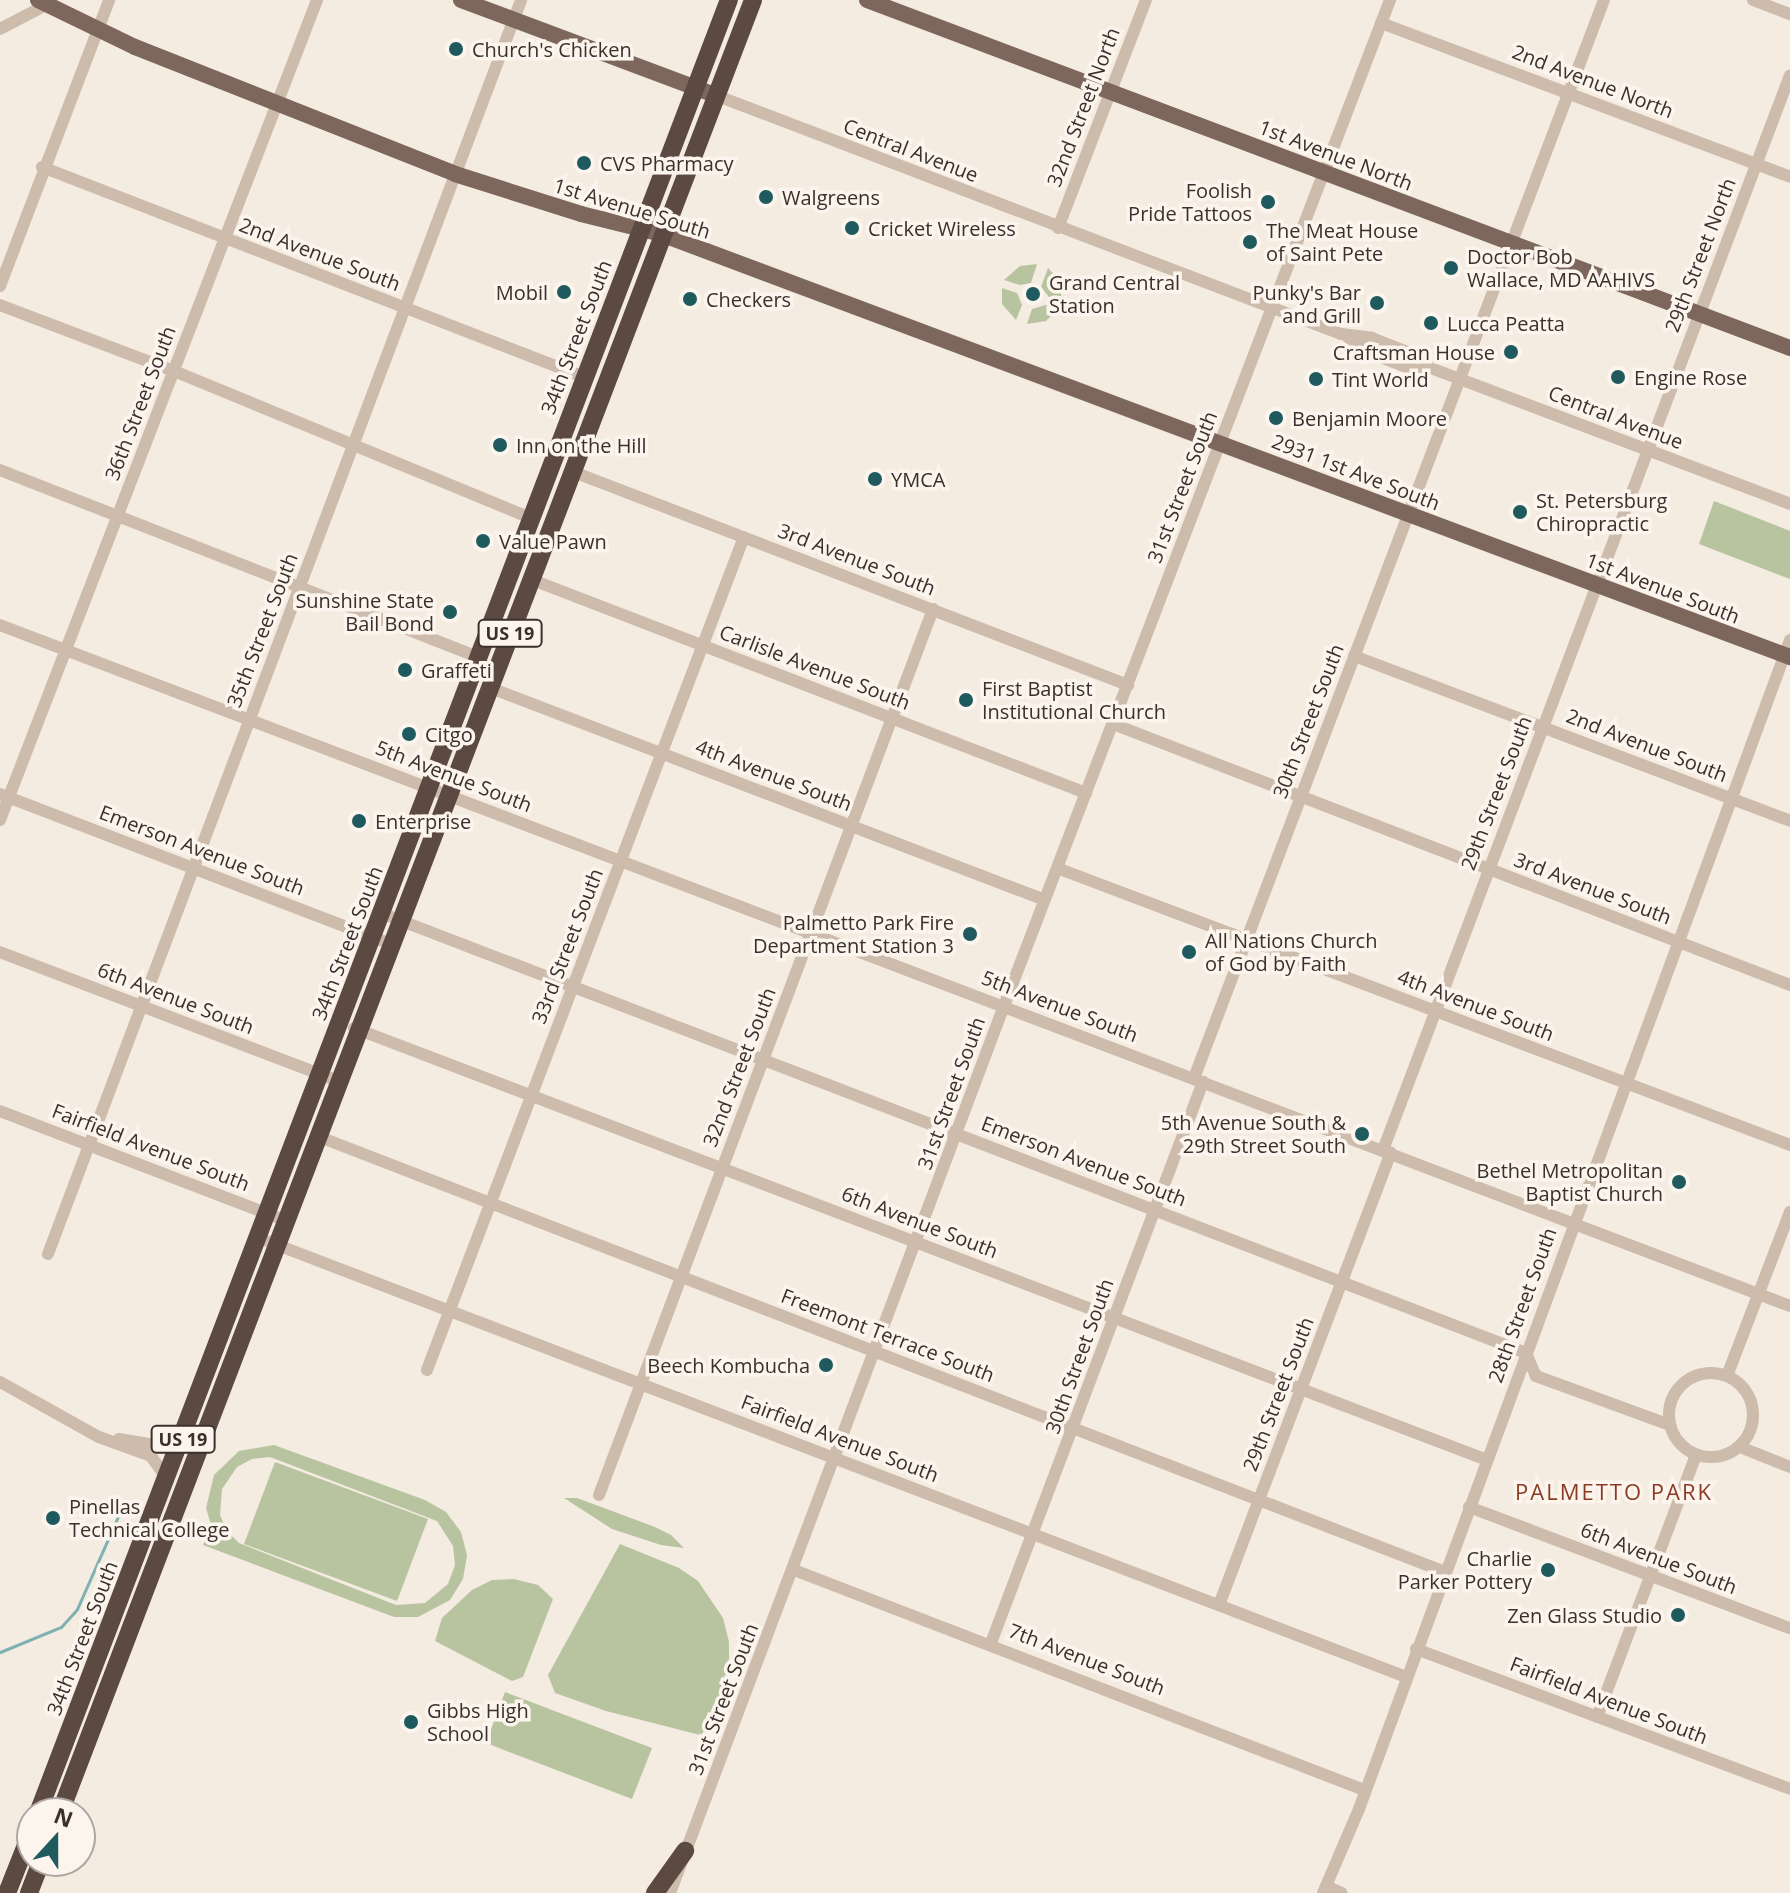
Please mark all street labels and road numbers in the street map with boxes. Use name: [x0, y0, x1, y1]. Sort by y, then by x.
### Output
street label: 32nd Street North: [1042, 24, 1124, 190]
street label: 2nd Avenue North: [1509, 39, 1677, 123]
street label: Central Avenue: [840, 113, 982, 187]
street label: 1st Avenue North: [1256, 115, 1416, 195]
street label: 1st Avenue South: [551, 173, 713, 243]
street label: 29th Street North: [1660, 175, 1740, 335]
street label: 2nd Avenue South: [236, 212, 404, 296]
street label: 34th Street South: [536, 257, 616, 417]
street label: 36th Street South: [100, 323, 180, 483]
street label: Central Avenue: [1545, 380, 1687, 454]
street label: 31st Street South: [1142, 408, 1222, 566]
street label: 2931 1st Ave South: [1269, 429, 1443, 515]
street label: 3rd Avenue South: [775, 518, 939, 600]
street label: 1st Avenue South: [1583, 548, 1743, 628]
street label: 35th Street South: [222, 550, 302, 710]
road number: US 19: [476, 619, 544, 647]
street label: Carlisle Avenue South: [716, 620, 914, 714]
street label: 30th Street South: [1268, 641, 1348, 801]
street label: 2nd Avenue South: [1563, 703, 1731, 787]
street label: 29th Street South: [1456, 713, 1536, 873]
street label: 4th Avenue South: [692, 734, 856, 816]
street label: 5th Avenue South: [372, 735, 536, 817]
street label: Emerson Avenue South: [96, 800, 308, 900]
street label: 3rd Avenue South: [1511, 847, 1675, 929]
street label: 34th Street South: [307, 863, 387, 1023]
street label: 33rd Street South: [526, 865, 608, 1027]
street label: 6th Avenue South: [94, 957, 258, 1039]
street label: 4th Avenue South: [1394, 964, 1558, 1046]
street label: 5th Avenue South: [978, 965, 1142, 1047]
street label: 32nd Street South: [698, 984, 780, 1150]
street label: 31st Street South: [912, 1014, 990, 1172]
street label: Fairfield Avenue South: [49, 1098, 253, 1196]
street label: Emerson Avenue South: [978, 1111, 1190, 1211]
street label: 6th Avenue South: [838, 1181, 1002, 1263]
street label: 28th Street South: [1483, 1224, 1561, 1386]
street label: 30th Street South: [1040, 1275, 1118, 1437]
street label: Freemont Terrace South: [778, 1283, 998, 1387]
street label: 29th Street South: [1238, 1314, 1318, 1474]
street label: Fairfield Avenue South: [738, 1389, 942, 1487]
road number: US 19: [149, 1425, 217, 1453]
street label: 6th Avenue South: [1577, 1517, 1741, 1599]
street label: 34th Street South: [42, 1558, 122, 1718]
street label: 7th Avenue South: [1005, 1618, 1169, 1700]
street label: 31st Street South: [683, 1620, 763, 1778]
street label: Fairfield Avenue South: [1507, 1651, 1711, 1749]

